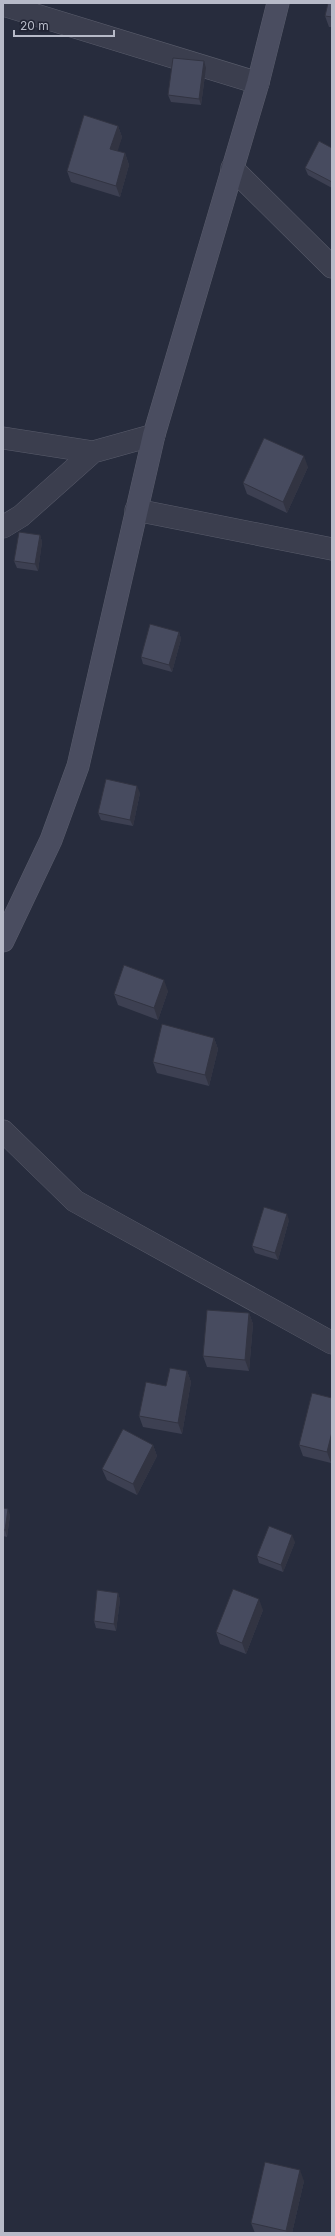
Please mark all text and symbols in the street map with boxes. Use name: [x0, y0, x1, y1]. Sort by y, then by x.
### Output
scale bar: [14, 12, 114, 38]
text: 20 m: [20, 18, 49, 33]

